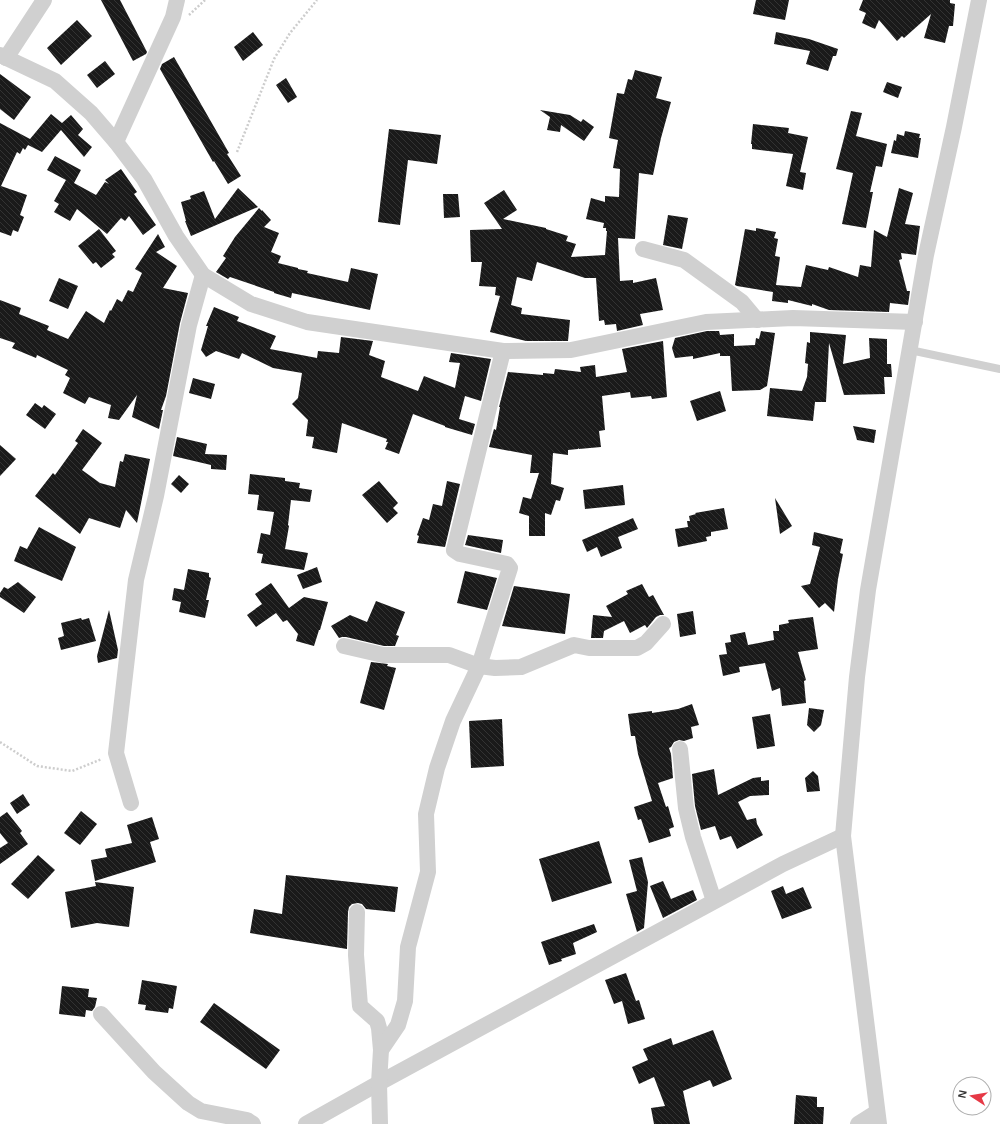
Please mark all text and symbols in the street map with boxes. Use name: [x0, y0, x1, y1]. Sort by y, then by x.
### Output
north arrow: [952, 1076, 992, 1116]
text: N: [956, 1089, 969, 1099]

